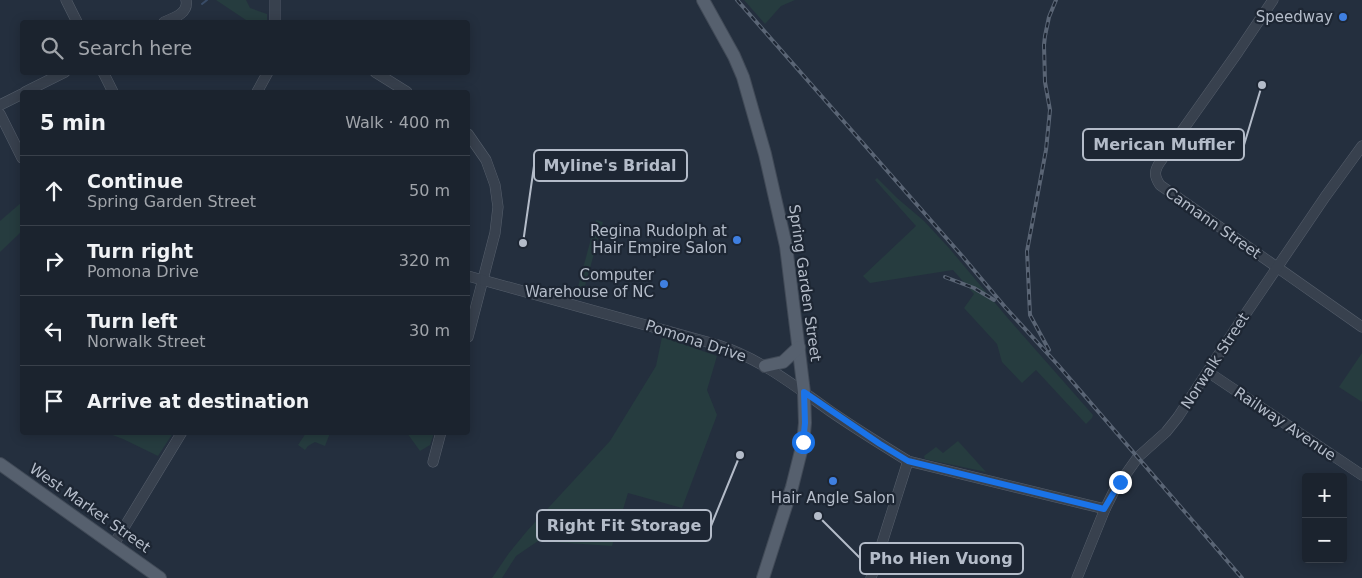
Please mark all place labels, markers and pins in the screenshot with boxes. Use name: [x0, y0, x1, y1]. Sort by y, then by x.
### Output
place label: Speedway: [1256, 8, 1333, 26]
marker: Speedway: [1337, 11, 1349, 23]
callout: Merican Muffler: [1083, 129, 1244, 160]
callout: Myline's Bridal: [534, 150, 687, 181]
place label: Regina Rudolph at Hair Empire Salon: [590, 222, 727, 257]
marker: Regina Rudolph at Hair Empire Salon: [731, 234, 743, 246]
place label: Computer Warehouse of NC: [525, 266, 655, 301]
marker: Computer Warehouse of NC: [658, 278, 670, 290]
marker: Hair Angle Salon: [827, 475, 839, 487]
place label: Hair Angle Salon: [771, 489, 895, 507]
callout: Right Fit Storage: [537, 510, 711, 541]
callout: Pho Hien Vuong: [860, 543, 1023, 574]

